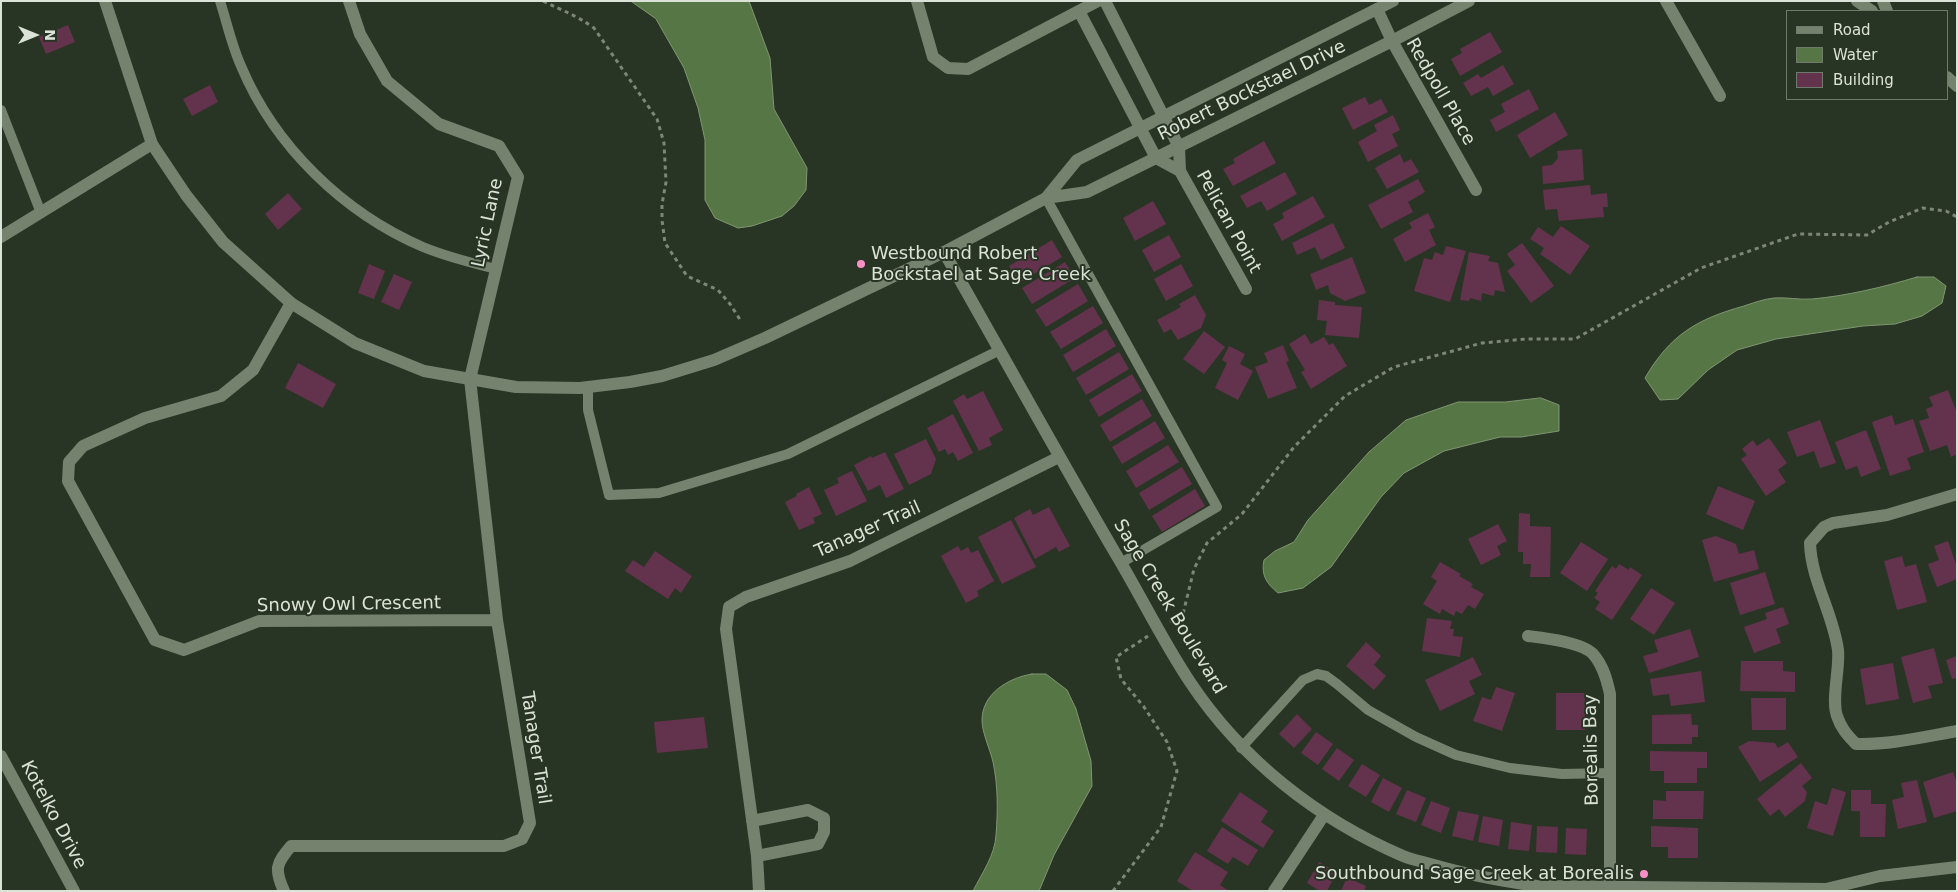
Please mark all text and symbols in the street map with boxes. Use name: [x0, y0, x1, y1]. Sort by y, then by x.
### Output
north arrow: [10, 10, 60, 60]
legend: [1786, 10, 1948, 100]
text: Road: [1833, 21, 1871, 39]
text: N: [42, 29, 58, 41]
street label: Redpoll Place: [1401, 35, 1479, 149]
street label: Robert Bockstael Drive: [1155, 36, 1349, 146]
text: Water: [1833, 46, 1877, 64]
text: Building: [1833, 71, 1894, 89]
street label: Pelican Point: [1191, 167, 1265, 277]
street label: Lyric Lane: [468, 176, 508, 270]
place label: Westbound Robert Bockstael at Sage Creek: [871, 243, 1091, 286]
marker: Westbound Robert Bockstael at Sage Creek: [855, 258, 867, 270]
street label: Tanager Trail: [812, 497, 924, 563]
street label: Sage Creek Boulevard: [1108, 516, 1230, 698]
street label: Snowy Owl Crescent: [257, 593, 441, 617]
street label: Tanager Trail: [515, 690, 555, 806]
street label: Borealis Bay: [1580, 694, 1604, 806]
street label: Kotelko Drive: [15, 757, 91, 873]
place label: Southbound Sage Creek at Borealis: [1315, 863, 1634, 885]
marker: Southbound Sage Creek at Borealis: [1638, 868, 1650, 880]

